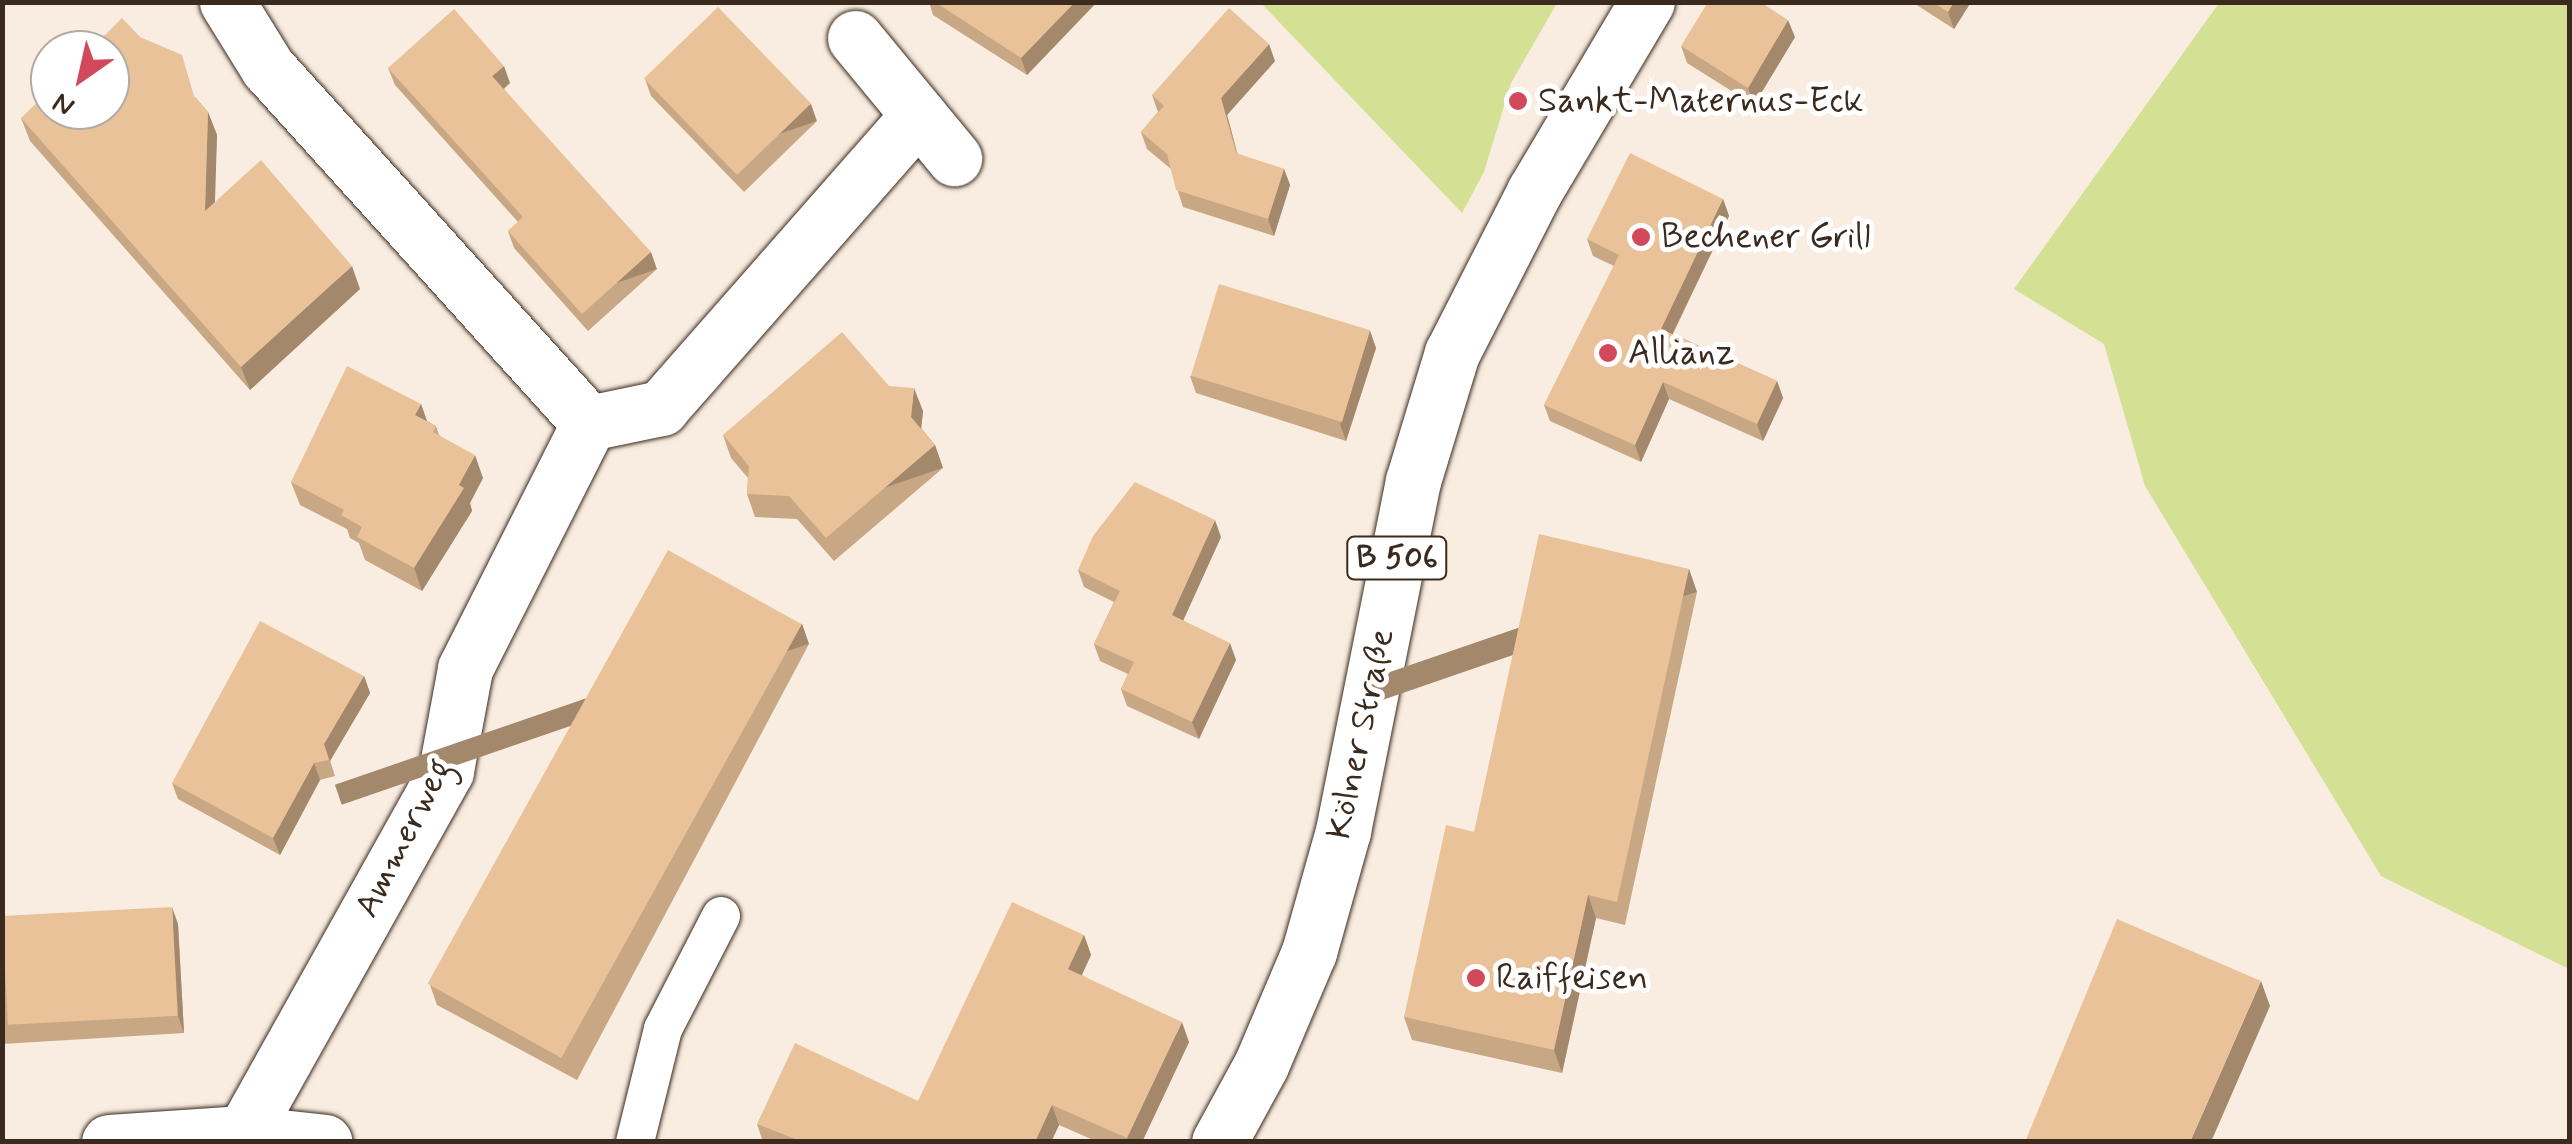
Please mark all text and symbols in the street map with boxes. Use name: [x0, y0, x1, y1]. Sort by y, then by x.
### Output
north arrow: [30, 30, 130, 130]
place label: Sankt-Maternus-Eck: [1538, 80, 1863, 122]
text: N: [46, 83, 82, 124]
marker: Sankt-Maternus-Eck: [1507, 90, 1529, 112]
place label: Bechener Grill: [1661, 216, 1870, 258]
marker: Bechener Grill: [1630, 226, 1652, 248]
place label: Allianz: [1628, 332, 1735, 374]
marker: Allianz: [1597, 342, 1619, 364]
road number: B 506: [1344, 531, 1450, 585]
street label: Kölner Straße: [1318, 625, 1404, 843]
street label: Ammerweg: [346, 752, 462, 924]
place label: Raiffeisen: [1496, 957, 1648, 999]
marker: Raiffeisen: [1465, 967, 1487, 989]

